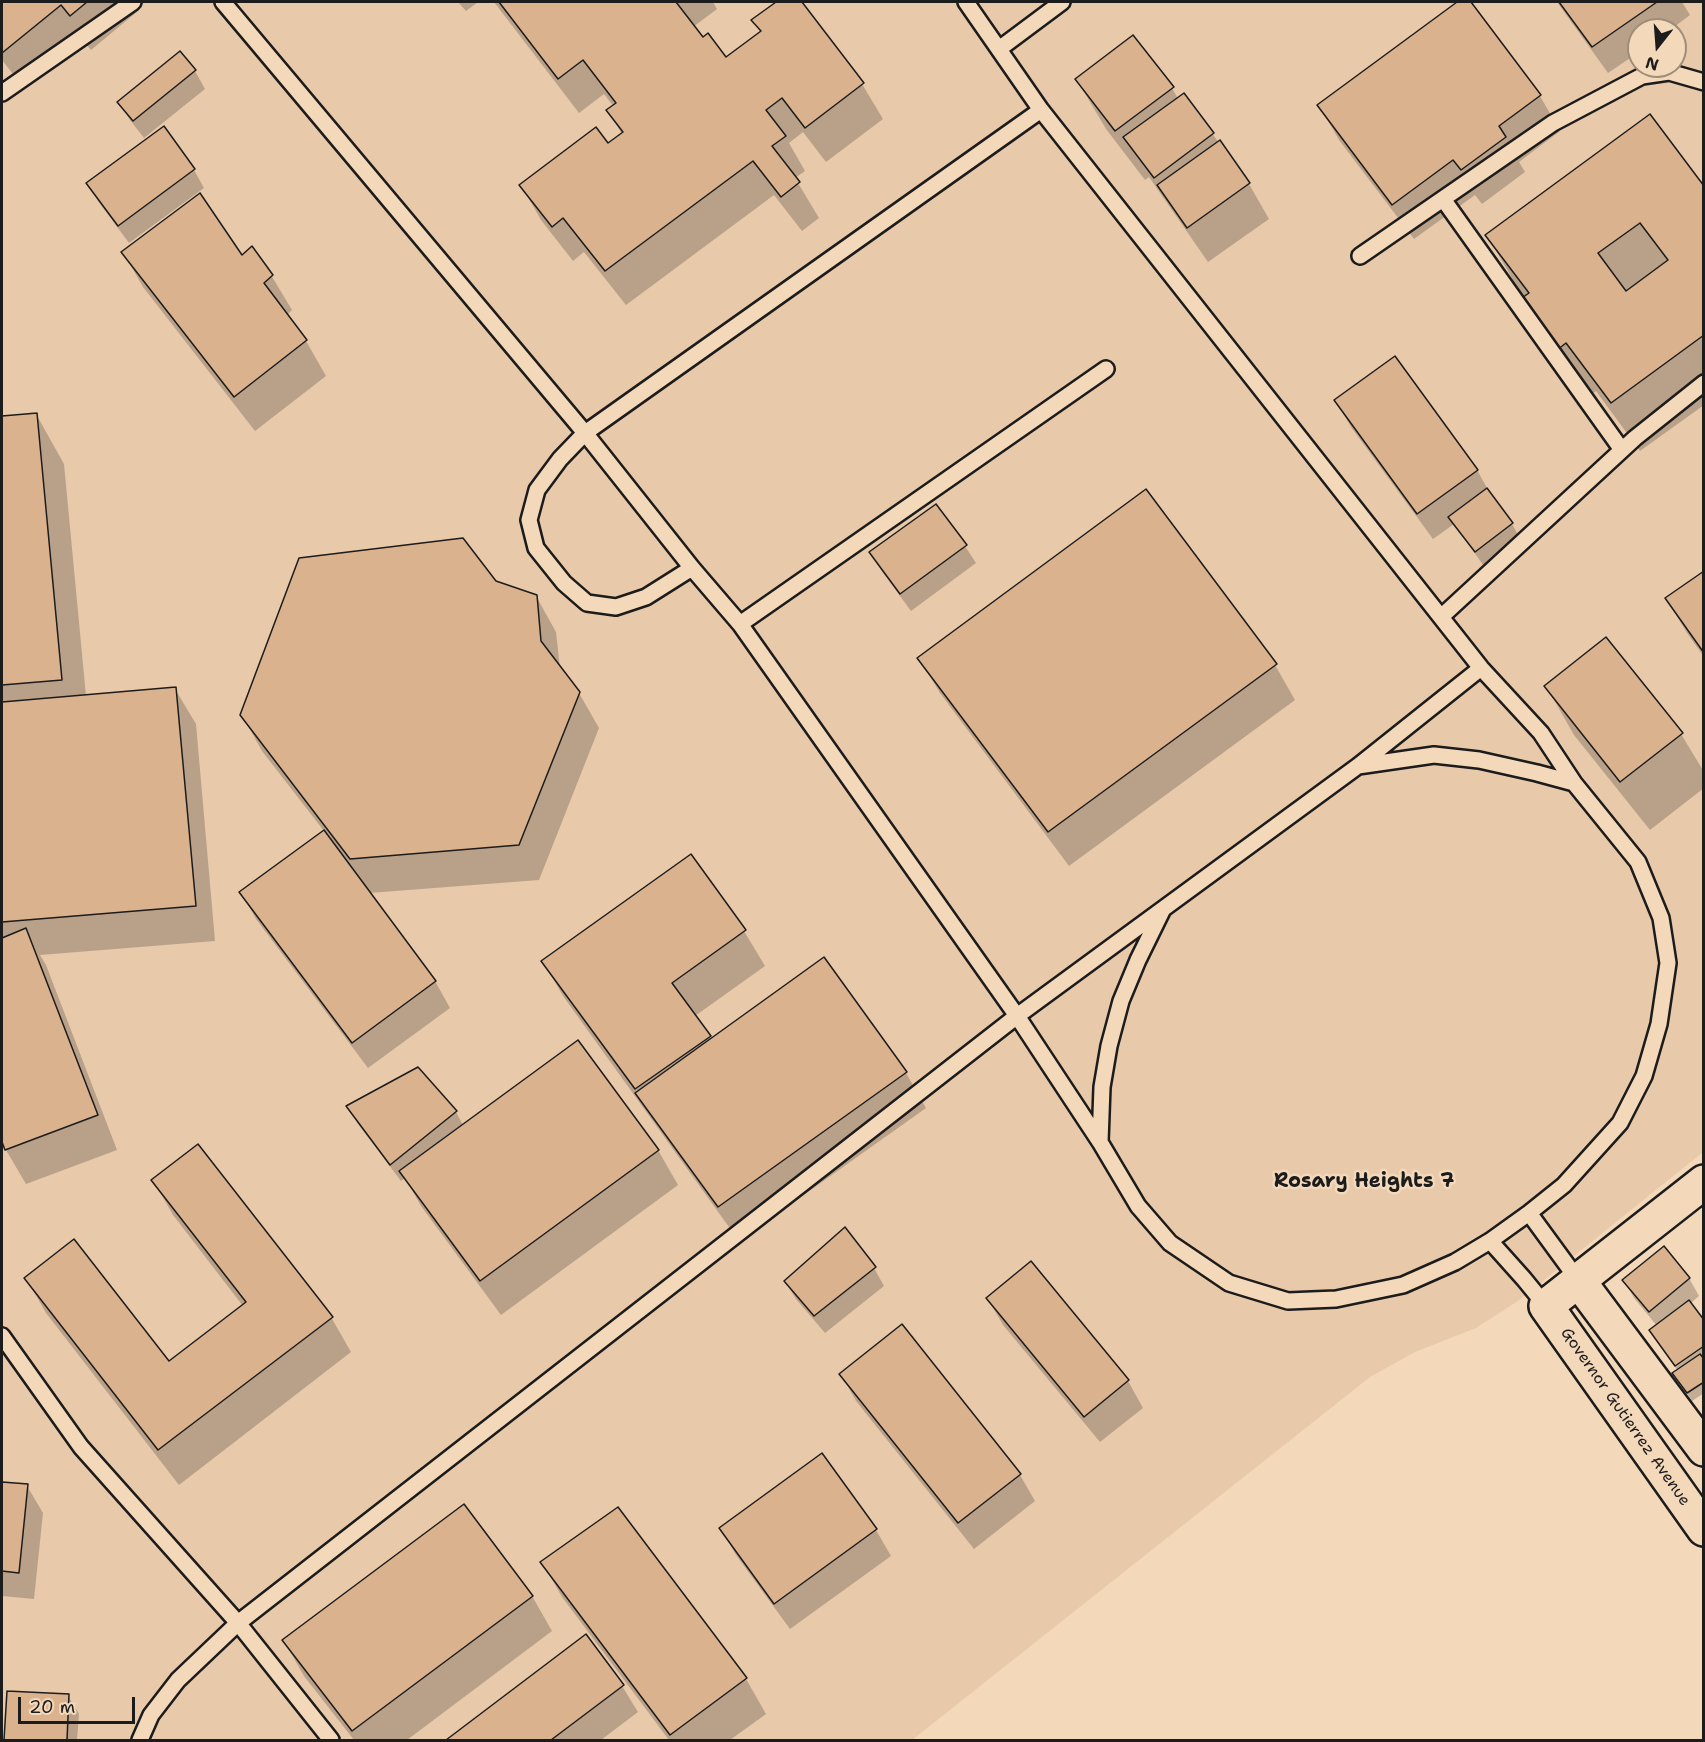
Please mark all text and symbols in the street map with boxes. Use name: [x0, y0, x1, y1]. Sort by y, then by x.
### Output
north arrow: [1627, 18, 1687, 78]
text: N: [1643, 52, 1661, 76]
district label: Rosary Heights 7: [1274, 1170, 1454, 1194]
street label: Governor Gutierrez Avenue: [1556, 1324, 1694, 1510]
scale bar: [21, 1685, 138, 1723]
text: 20 m: [29, 1695, 75, 1719]

